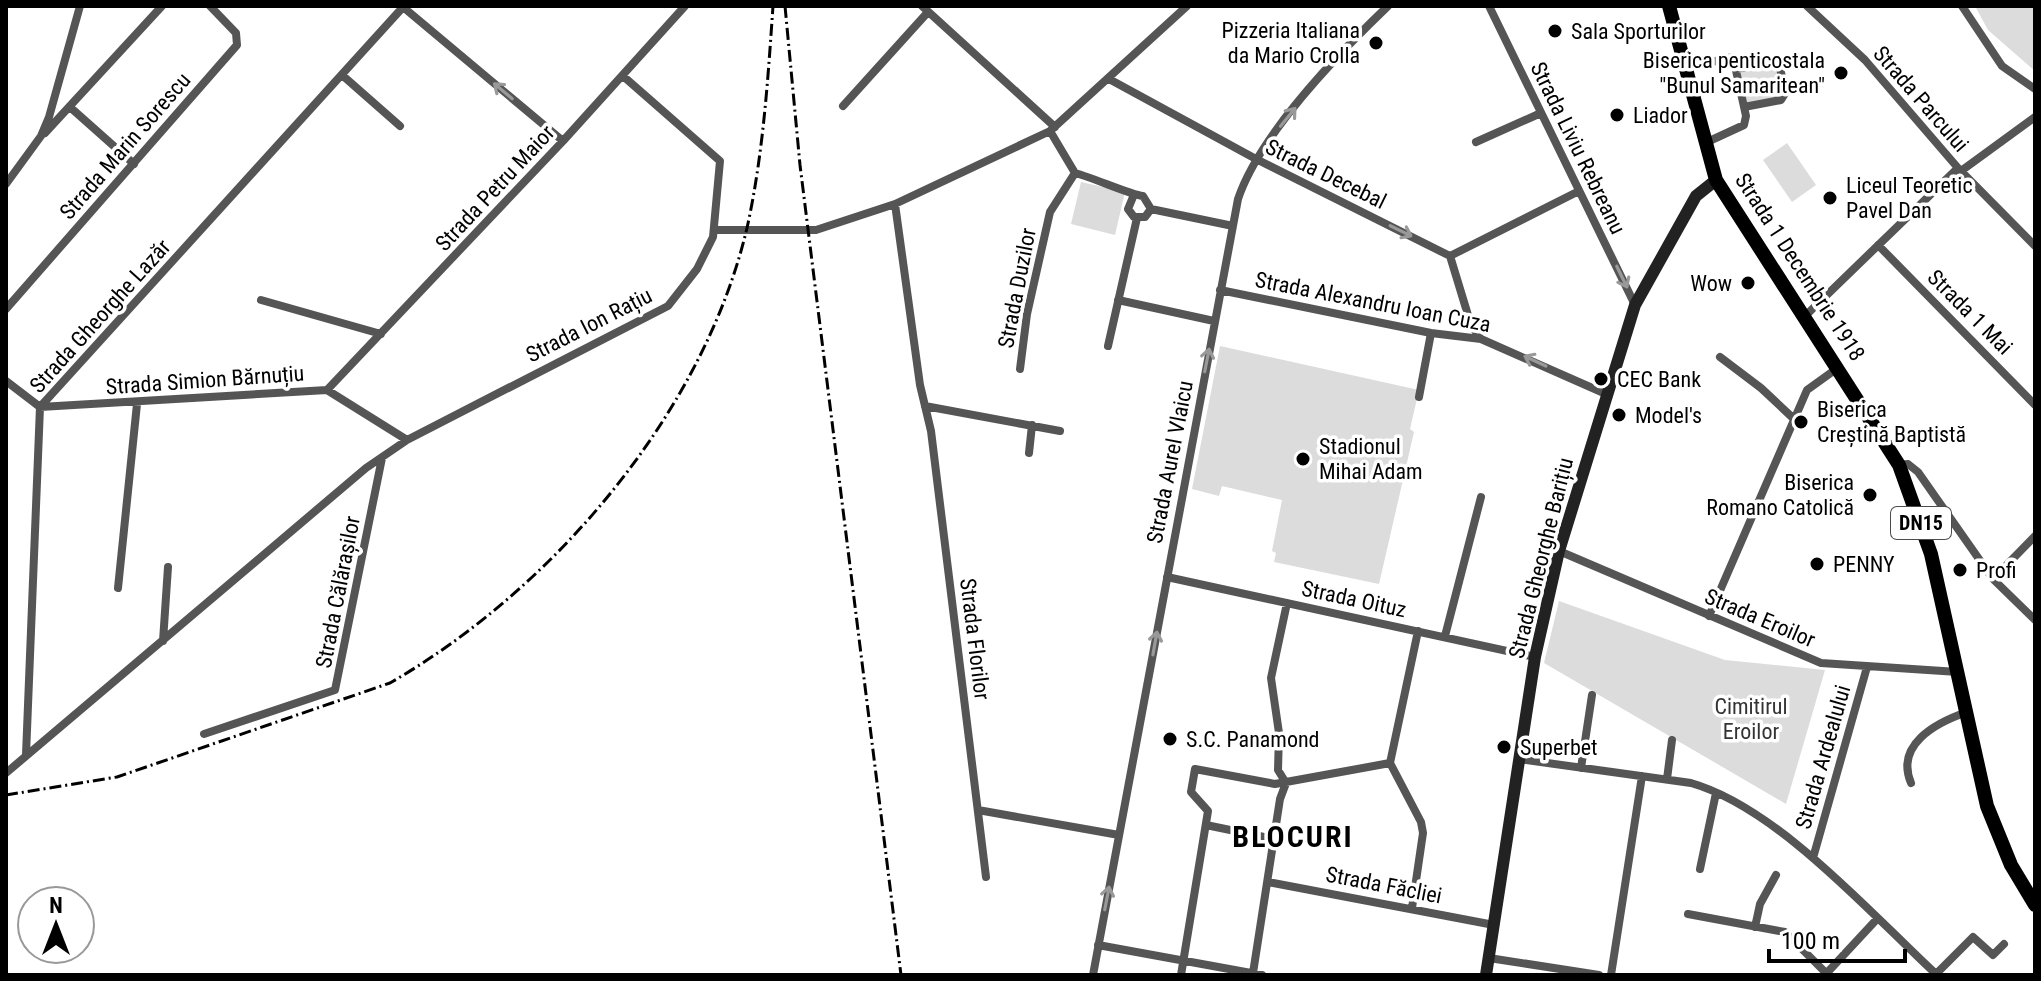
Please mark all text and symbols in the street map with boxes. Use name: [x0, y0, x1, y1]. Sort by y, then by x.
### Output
place label: Pizzeria Italiana da Mario Crolla: [1222, 18, 1360, 68]
place label: Sala Sporturilor: [1571, 19, 1706, 44]
marker: Sala Sporturilor: [1546, 22, 1564, 40]
marker: Pizzeria Italiana da Mario Crolla: [1367, 34, 1385, 52]
street label: Strada Parcului: [1868, 41, 1974, 157]
place label: Biserica penticostala "Bunul Samaritean": [1643, 48, 1825, 98]
street label: Strada Liviu Rebreanu: [1525, 58, 1631, 238]
marker: Biserica penticostala "Bunul Samaritean": [1832, 64, 1850, 82]
street label: Strada Marin Sorescu: [55, 68, 195, 224]
one-way arrow: [494, 82, 514, 100]
place label: Liador: [1633, 103, 1688, 128]
marker: Liador: [1608, 106, 1626, 124]
one-way arrow: [1279, 107, 1297, 128]
street label: Strada Petru Maior: [430, 120, 560, 256]
street label: Strada Decebal: [1262, 134, 1390, 214]
street label: Strada 1 Decembrie 1918: [1730, 169, 1870, 365]
place label: Liceul Teoretic Pavel Dan: [1846, 173, 1973, 223]
marker: Liceul Teoretic Pavel Dan: [1821, 189, 1839, 207]
one-way arrow: [1389, 224, 1413, 240]
street label: Strada Duzilor: [993, 225, 1041, 350]
street label: Strada Gheorghe Lazăr: [25, 234, 176, 398]
street label: Strada 1 Mai: [1922, 264, 2018, 360]
one-way arrow: [1614, 265, 1630, 289]
street label: Strada Alexandru Ioan Cuza: [1253, 267, 1493, 337]
place label: Wow: [1690, 271, 1732, 296]
marker: Wow: [1739, 274, 1757, 292]
street label: Strada Ion Rațiu: [522, 283, 657, 368]
one-way arrow: [1200, 347, 1215, 373]
one-way arrow: [1523, 353, 1547, 368]
street label: Strada Simion Bărnuțiu: [105, 361, 305, 400]
place label: CEC Bank: [1617, 367, 1701, 392]
marker: CEC Bank: [1592, 370, 1610, 388]
street label: Strada Aurel Vlaicu: [1142, 379, 1198, 545]
place label: Biserica Creștină Baptistă: [1817, 397, 1966, 448]
place label: Model's: [1635, 403, 1702, 428]
marker: Model's: [1610, 406, 1628, 424]
marker: Biserica Creștină Baptistă: [1792, 413, 1810, 431]
place label: Stadionul Mihai Adam: [1319, 434, 1423, 484]
marker: Stadionul Mihai Adam: [1294, 450, 1312, 468]
street label: Strada Gheorghe Barițiu: [1504, 455, 1579, 661]
place label: Biserica Romano Catolică: [1706, 470, 1854, 520]
marker: Biserica Romano Catolică: [1861, 486, 1879, 504]
road number: DN15: [1891, 507, 1951, 539]
street label: Strada Călărașilor: [311, 513, 366, 670]
place label: PENNY: [1833, 552, 1895, 577]
marker: PENNY: [1808, 555, 1826, 573]
place label: Profi: [1976, 558, 2017, 583]
marker: Profi: [1951, 561, 1969, 579]
street label: Strada Oituz: [1299, 576, 1409, 622]
street label: Strada Florilor: [955, 577, 995, 702]
street label: Strada Eroilor: [1701, 584, 1819, 653]
one-way arrow: [1148, 631, 1163, 656]
street label: Strada Ardealului: [1791, 682, 1855, 832]
park label: Cimitirul Eroilor: [1714, 694, 1788, 744]
place label: S.C. Panamond: [1186, 727, 1320, 752]
marker: S.C. Panamond: [1161, 730, 1179, 748]
place label: Superbet: [1520, 735, 1598, 760]
marker: Superbet: [1495, 738, 1513, 756]
district label: BLOCURI: [1232, 819, 1354, 854]
street label: Strada Făcliei: [1324, 862, 1444, 908]
north arrow: [16, 885, 96, 965]
one-way arrow: [1100, 886, 1115, 912]
text: N: [49, 893, 63, 918]
scale bar: [1769, 913, 1905, 963]
text: 100 m: [1781, 927, 1840, 955]

